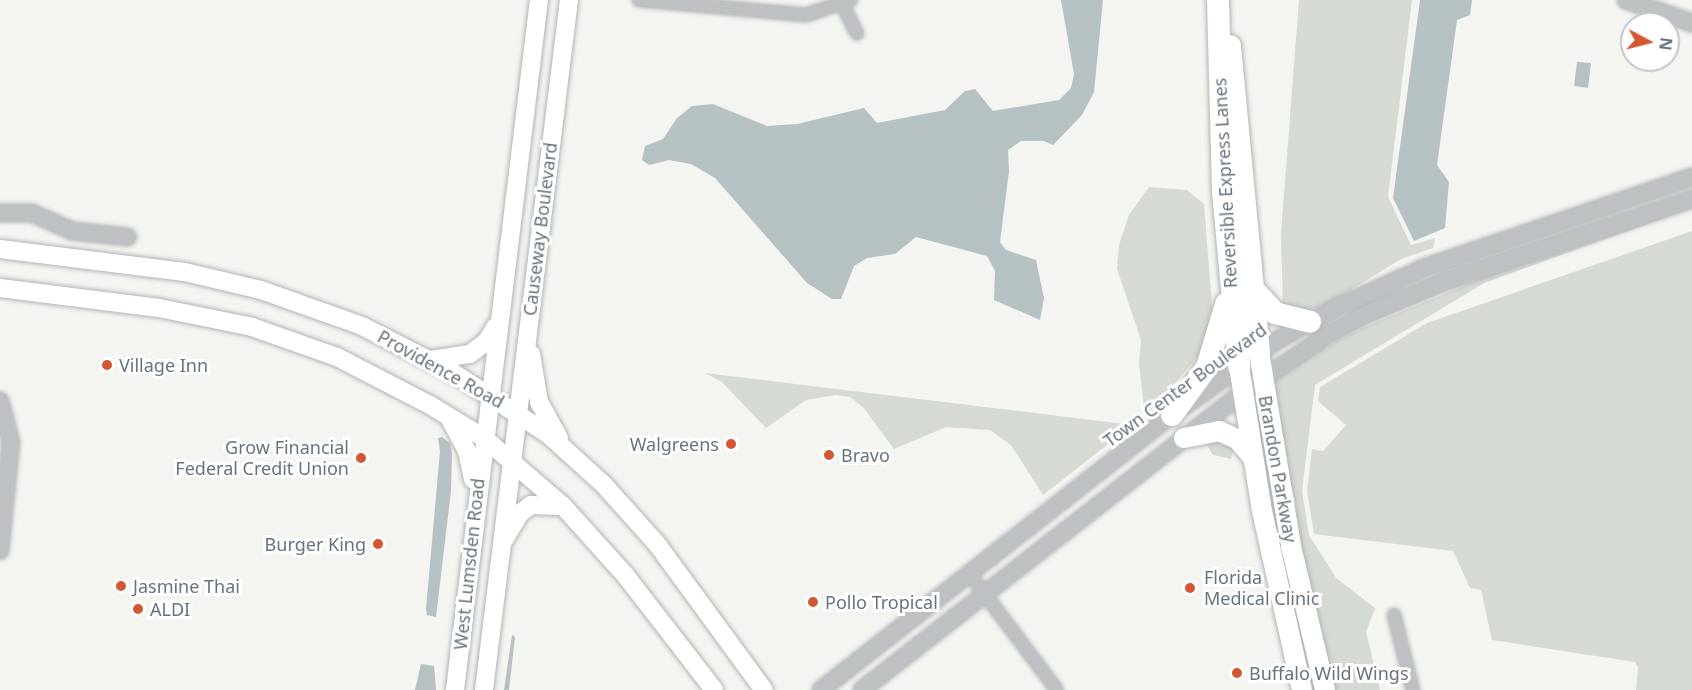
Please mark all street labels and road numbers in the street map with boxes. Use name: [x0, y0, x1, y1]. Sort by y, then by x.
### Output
street label: Reversible Express Lanes: [1209, 77, 1241, 289]
street label: Causeway Boulevard: [519, 141, 561, 317]
street label: Town Center Boulevard: [1099, 319, 1271, 451]
street label: Providence Road: [374, 325, 508, 413]
street label: Brandon Parkway: [1254, 394, 1302, 544]
street label: West Lumsden Road: [449, 477, 489, 651]

